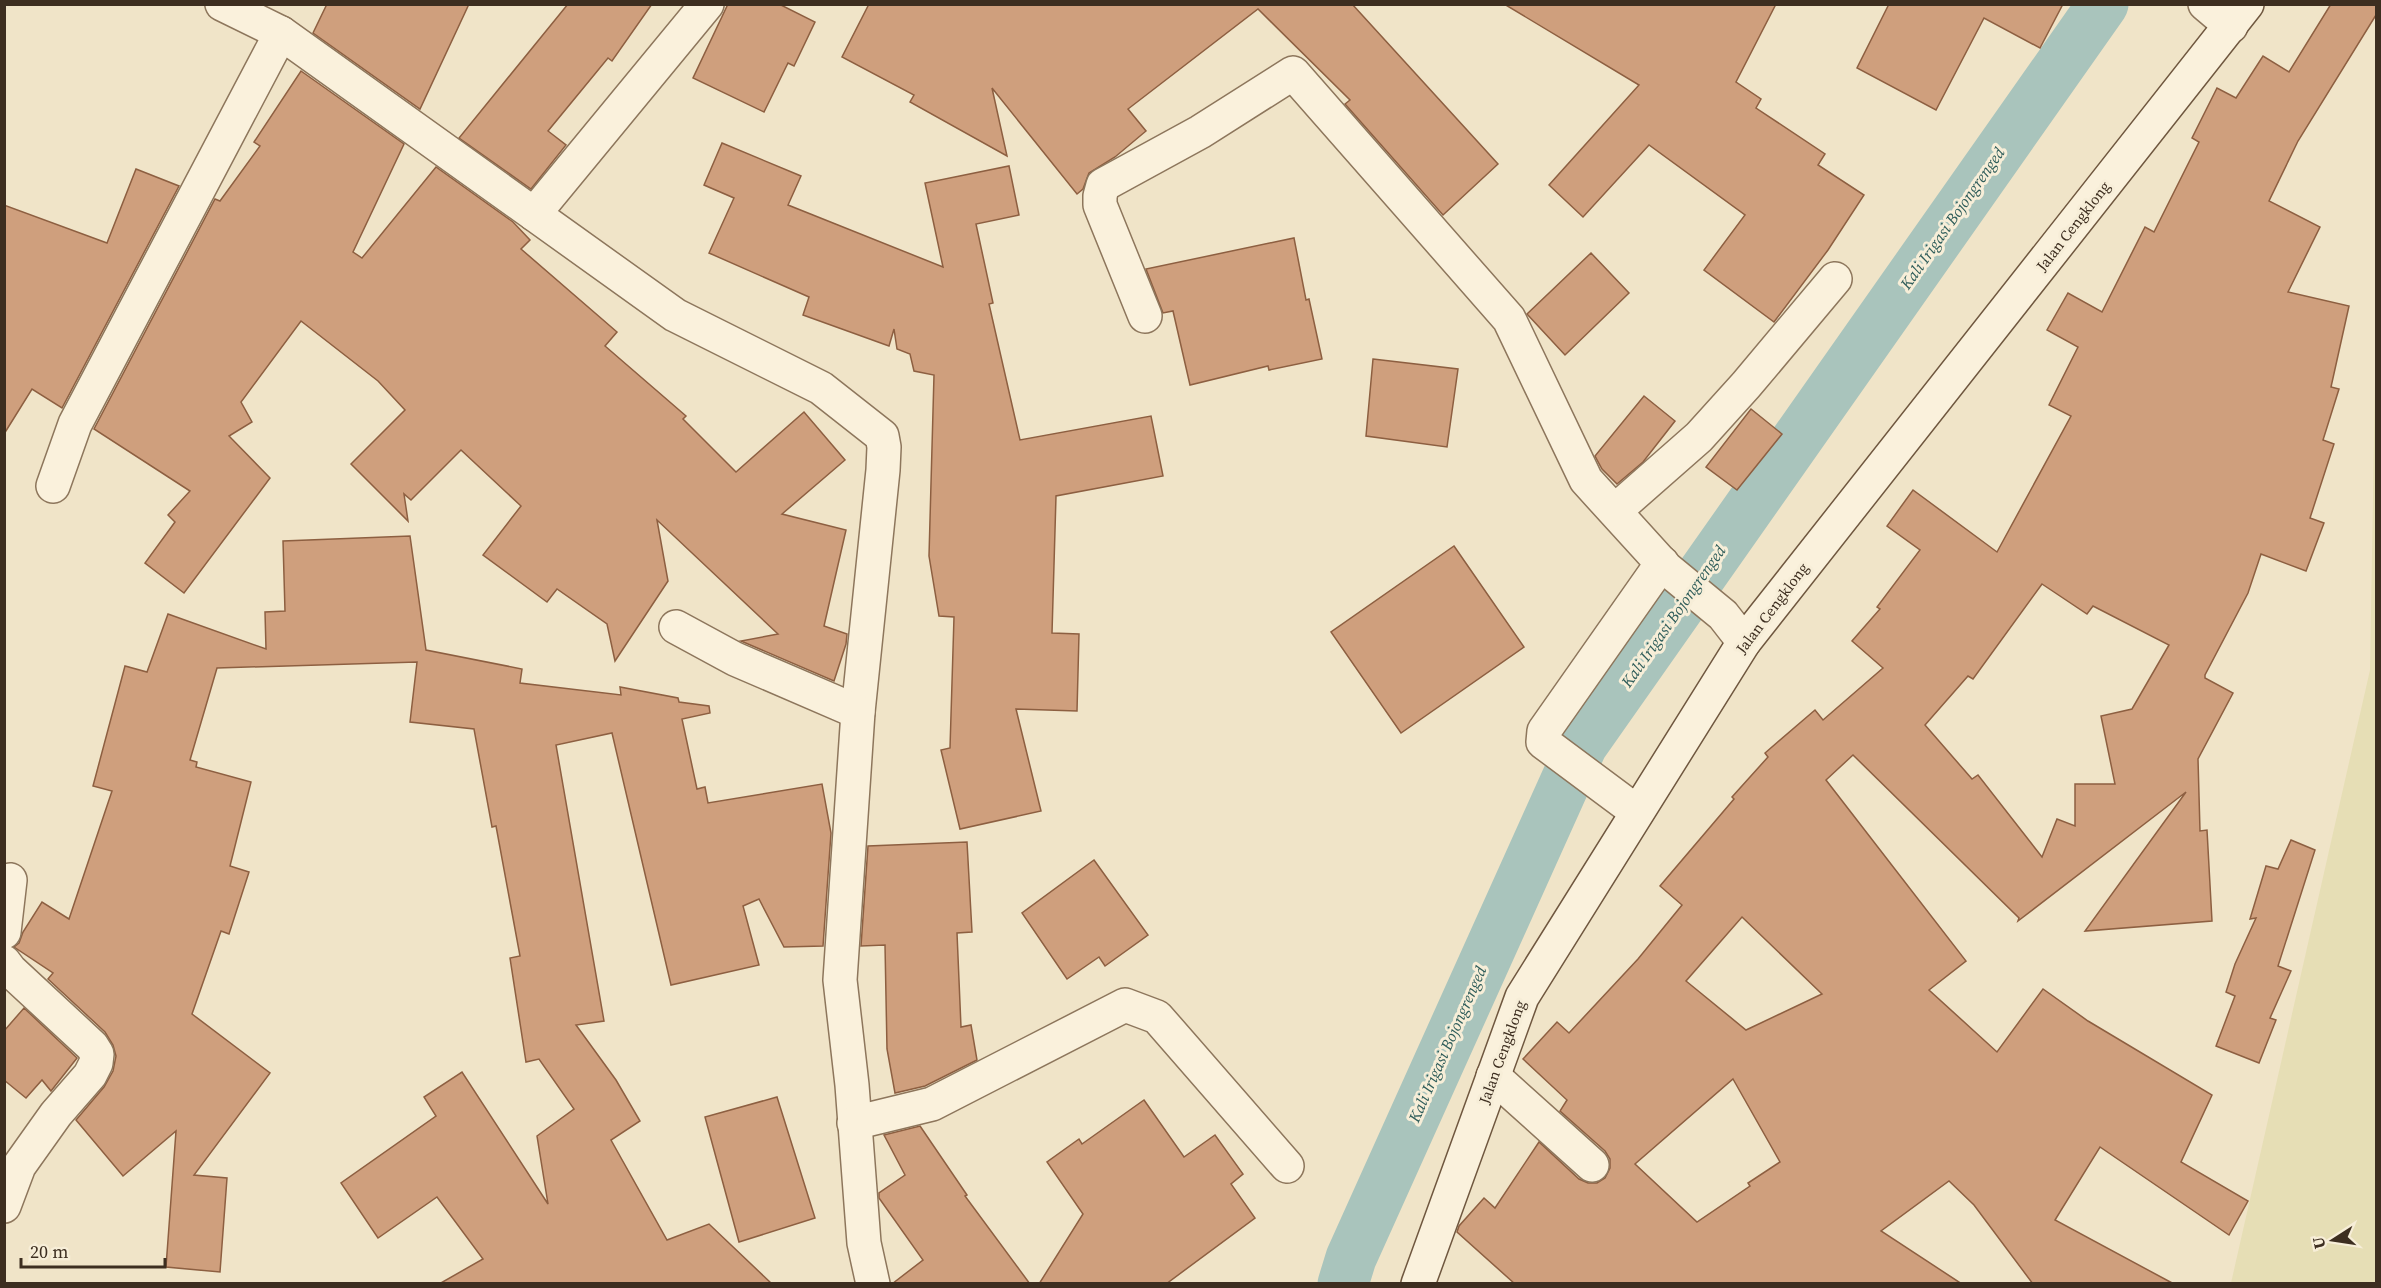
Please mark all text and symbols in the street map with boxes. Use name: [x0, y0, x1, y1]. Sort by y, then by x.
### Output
water label: Kali Irigasi Bojongrenged: [1894, 142, 2010, 294]
street label: Jalan Cengklong: [2031, 176, 2115, 276]
water label: Kali Irigasi Bojongrenged: [1615, 540, 1731, 692]
street label: Jalan Cengklong: [1730, 558, 1813, 659]
water label: Kali Irigasi Bojongrenged: [1402, 962, 1492, 1126]
street label: Jalan Cengklong: [1473, 997, 1531, 1108]
north arrow: [2303, 1210, 2363, 1270]
scale bar: [21, 1231, 165, 1269]
text: U: [2306, 1235, 2330, 1251]
text: 20 m: [30, 1239, 68, 1264]

